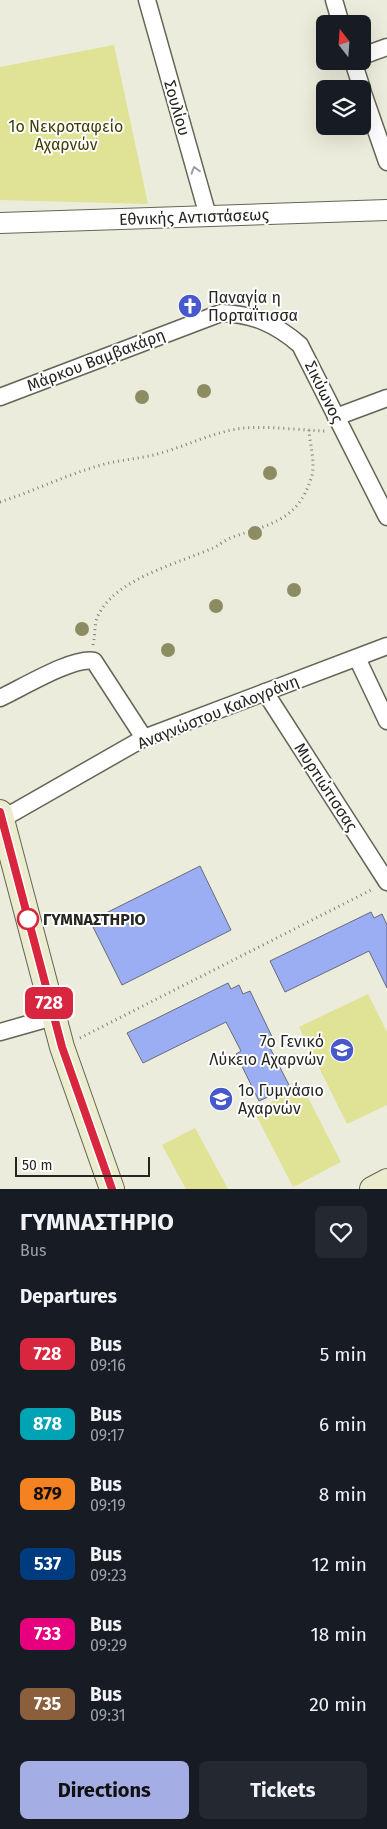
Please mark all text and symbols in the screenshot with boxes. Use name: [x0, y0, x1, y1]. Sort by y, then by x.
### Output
north arrow: [316, 15, 371, 70]
map controls: [316, 15, 371, 135]
street label: Σουλίου: [160, 78, 194, 138]
button: layers: [316, 80, 371, 135]
park label: 1ο Νεκροταφείο Αχαρνών: [9, 117, 123, 154]
one-way arrow: [190, 166, 200, 174]
street label: Εθνικής Αντιστάσεως: [119, 205, 270, 229]
place label: Παναγία η Πορταΐτισσα: [208, 288, 298, 325]
church icon: Παναγία η Πορταΐτισσα: [177, 293, 203, 319]
street label: Μάρκου Βαμβακάρη: [24, 325, 168, 395]
street label: Σικύωνος: [301, 358, 347, 427]
street label: Αναγνώστου Καλογράνη: [135, 671, 301, 753]
street label: Μυρτιώτισσας: [290, 739, 362, 835]
marker: ΓΥΜΝΑΣΤΗΡΙΟ: [17, 908, 39, 930]
place label: ΓΥΜΝΑΣΤΗΡΙΟ: [43, 910, 146, 929]
line badge: 728: [20, 987, 78, 1019]
text: 728: [35, 992, 63, 1014]
place label: 7ο Γενικό Λύκειο Αχαρνών: [209, 1032, 324, 1069]
school or university icon: 7ο Γενικό Λύκειο Αχαρνών: [329, 1037, 355, 1063]
place label: 1ο Γυμνάσιο Αχαρνών: [238, 1081, 324, 1118]
school or university icon: 1ο Γυμνάσιο Αχαρνών: [208, 1086, 234, 1112]
scale bar: [15, 1154, 150, 1177]
text: 50 m: [22, 1157, 53, 1174]
button: heart: [315, 1206, 367, 1258]
text: ΓΥΜΝΑΣΤΗΡΙΟ: [20, 1208, 174, 1236]
text: Bus: [20, 1241, 47, 1260]
text: Departures: [20, 1285, 117, 1308]
text: Bus: [90, 1333, 122, 1356]
text: 728: [33, 1343, 62, 1365]
text: 5 min: [320, 1343, 367, 1366]
text: 09:16: [90, 1356, 126, 1375]
text: Bus: [90, 1403, 122, 1426]
text: 878: [33, 1413, 62, 1435]
text: 6 min: [319, 1413, 367, 1436]
text: 09:17: [90, 1426, 124, 1445]
text: Bus: [90, 1473, 122, 1496]
text: 879: [33, 1483, 62, 1505]
text: 8 min: [319, 1483, 367, 1506]
text: 09:19: [90, 1496, 126, 1515]
text: Bus: [90, 1543, 122, 1566]
text: 537: [34, 1553, 61, 1575]
text: 12 min: [312, 1553, 367, 1576]
text: 09:23: [90, 1566, 127, 1585]
text: Bus: [90, 1613, 122, 1636]
text: 733: [34, 1623, 61, 1645]
text: 18 min: [310, 1623, 367, 1646]
text: 09:29: [90, 1636, 127, 1655]
text: Bus: [90, 1683, 122, 1706]
text: 735: [34, 1693, 61, 1715]
text: 20 min: [309, 1693, 367, 1716]
text: 09:31: [90, 1706, 126, 1725]
button: Directions: [20, 1761, 189, 1819]
button: Tickets: [199, 1761, 367, 1819]

